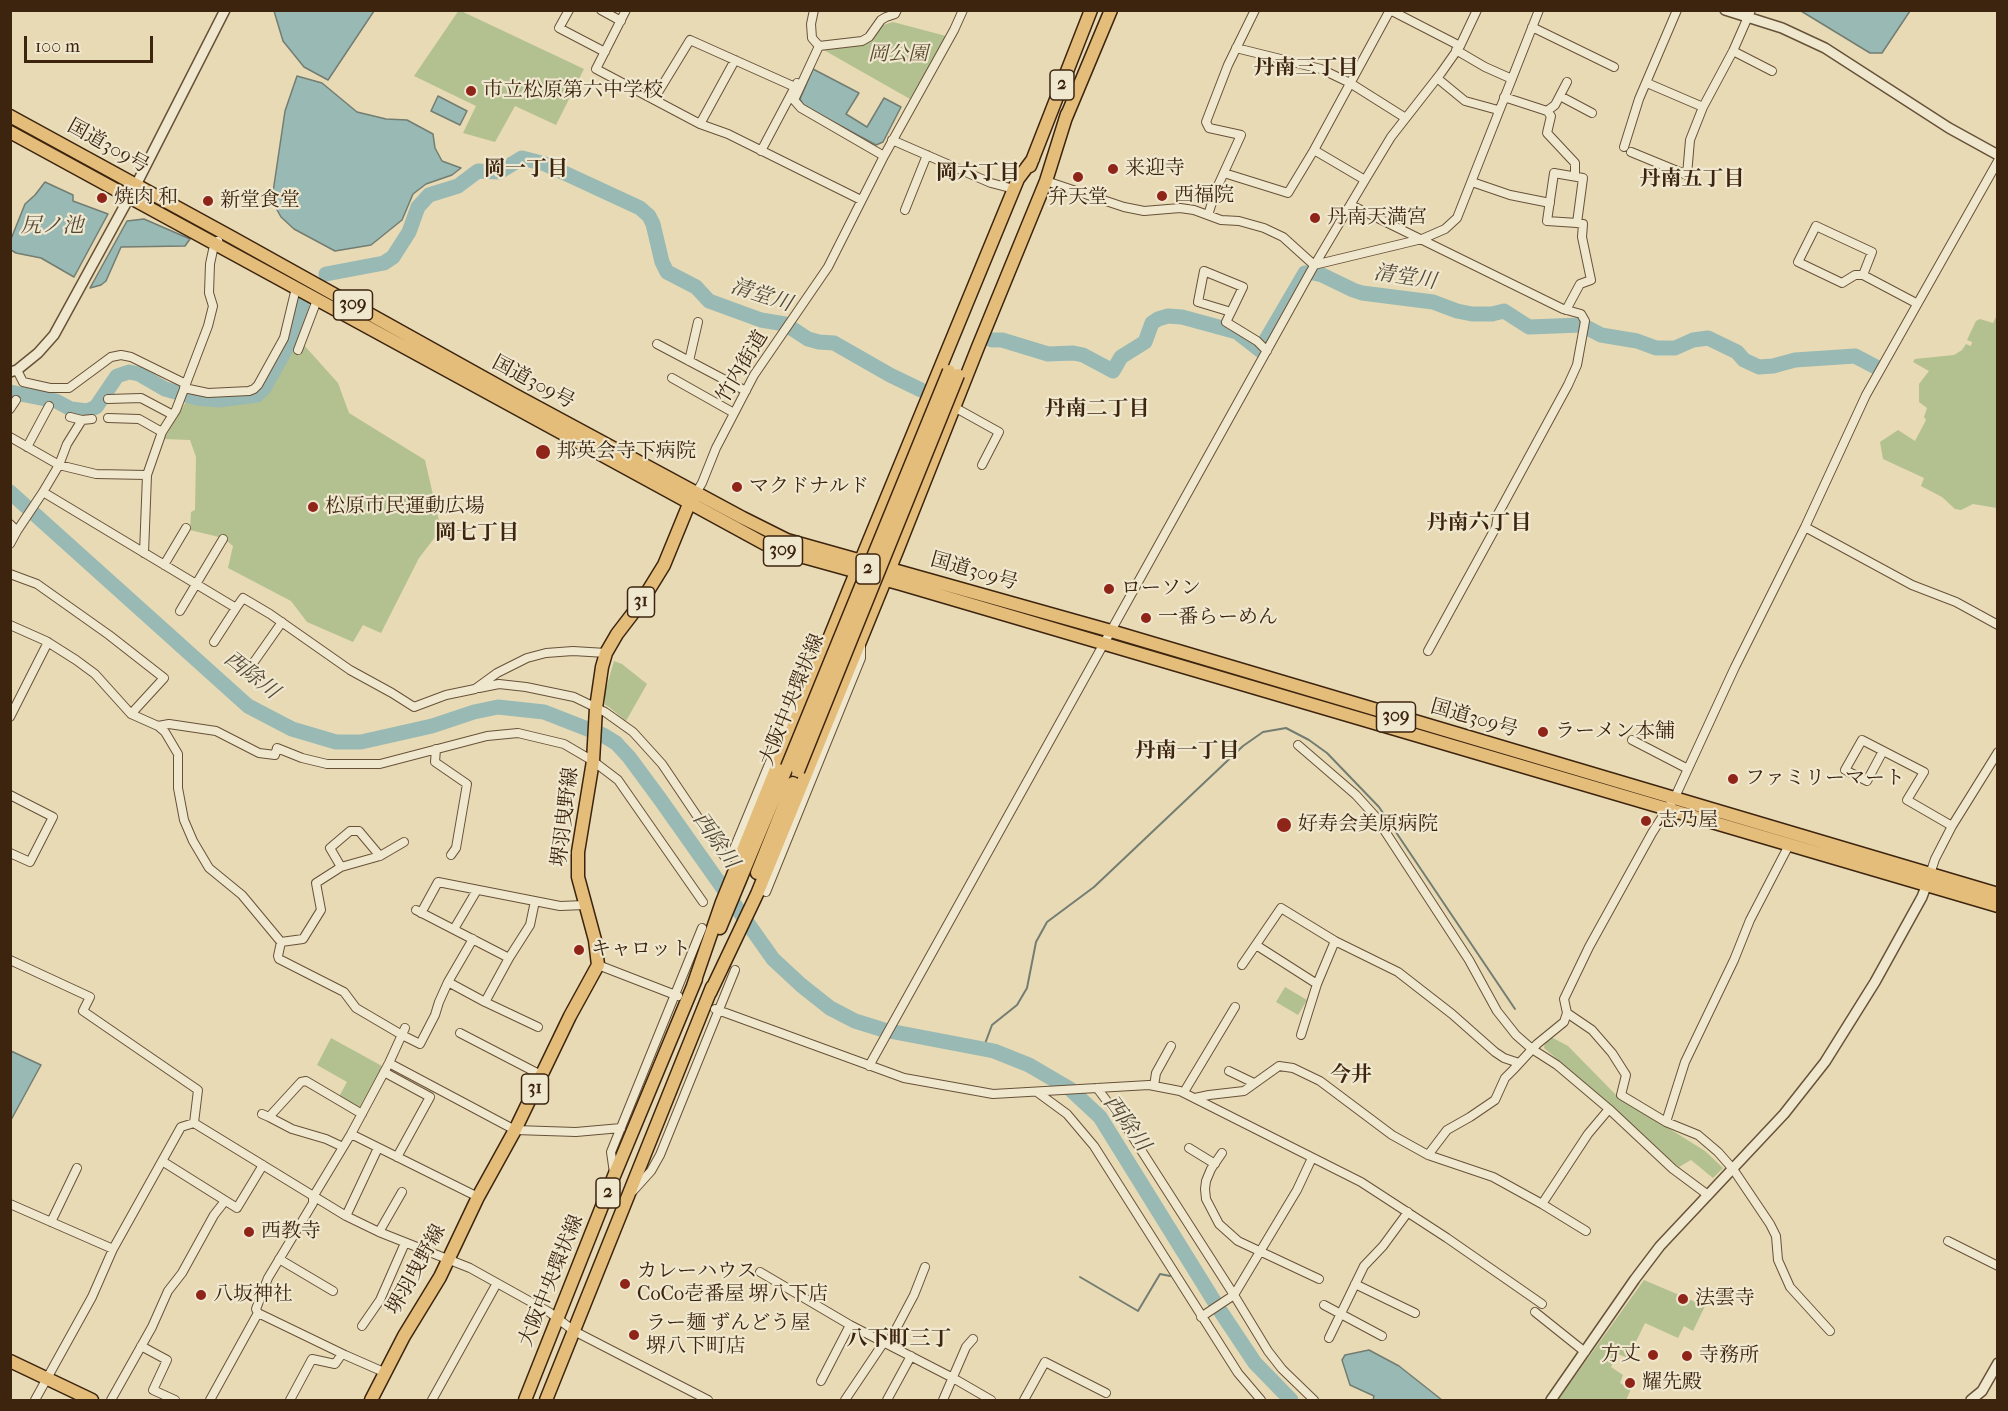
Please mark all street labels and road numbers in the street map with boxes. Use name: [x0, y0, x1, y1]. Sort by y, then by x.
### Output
road number: 2: [1050, 70, 1074, 100]
street label: 国道309号: [63, 115, 153, 179]
road number: 309: [334, 290, 372, 320]
street label: 竹内街道: [712, 327, 774, 407]
street label: 国道309号: [488, 351, 578, 415]
road number: 309: [764, 536, 802, 566]
street label: 国道309号: [928, 548, 1020, 596]
road number: 2: [856, 554, 880, 584]
road number: 31: [628, 587, 654, 617]
street label: 大阪中央環状線: [756, 631, 830, 769]
street label: 国道309号: [1428, 695, 1520, 743]
road number: 309: [1376, 702, 1416, 732]
street label: 堺羽曳野線: [548, 766, 584, 868]
road number: 31: [522, 1074, 548, 1104]
road number: 2: [596, 1178, 620, 1208]
street label: 大阪中央環状線: [515, 1212, 589, 1350]
street label: 堺羽曳野線: [382, 1220, 452, 1320]

